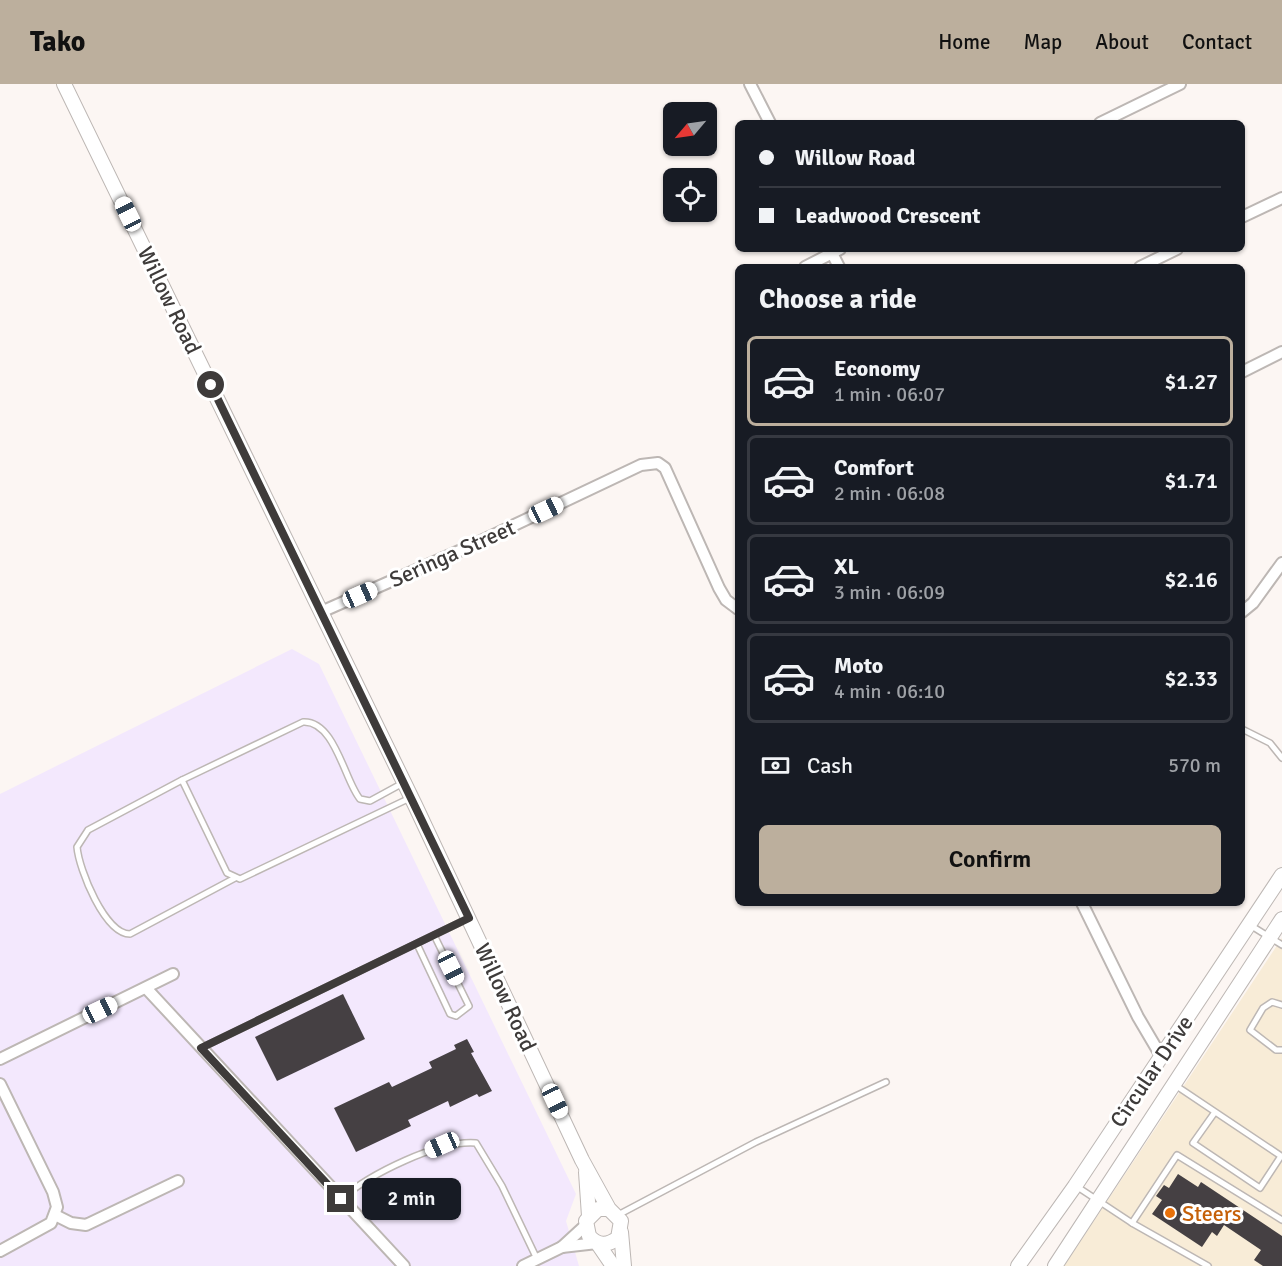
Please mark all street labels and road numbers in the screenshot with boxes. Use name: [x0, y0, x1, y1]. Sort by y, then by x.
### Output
street label: Willow Road: [132, 242, 207, 358]
street label: Seringa Street: [385, 514, 519, 593]
street label: Willow Road: [469, 939, 542, 1056]
street label: Circular Drive: [1104, 1010, 1199, 1132]

